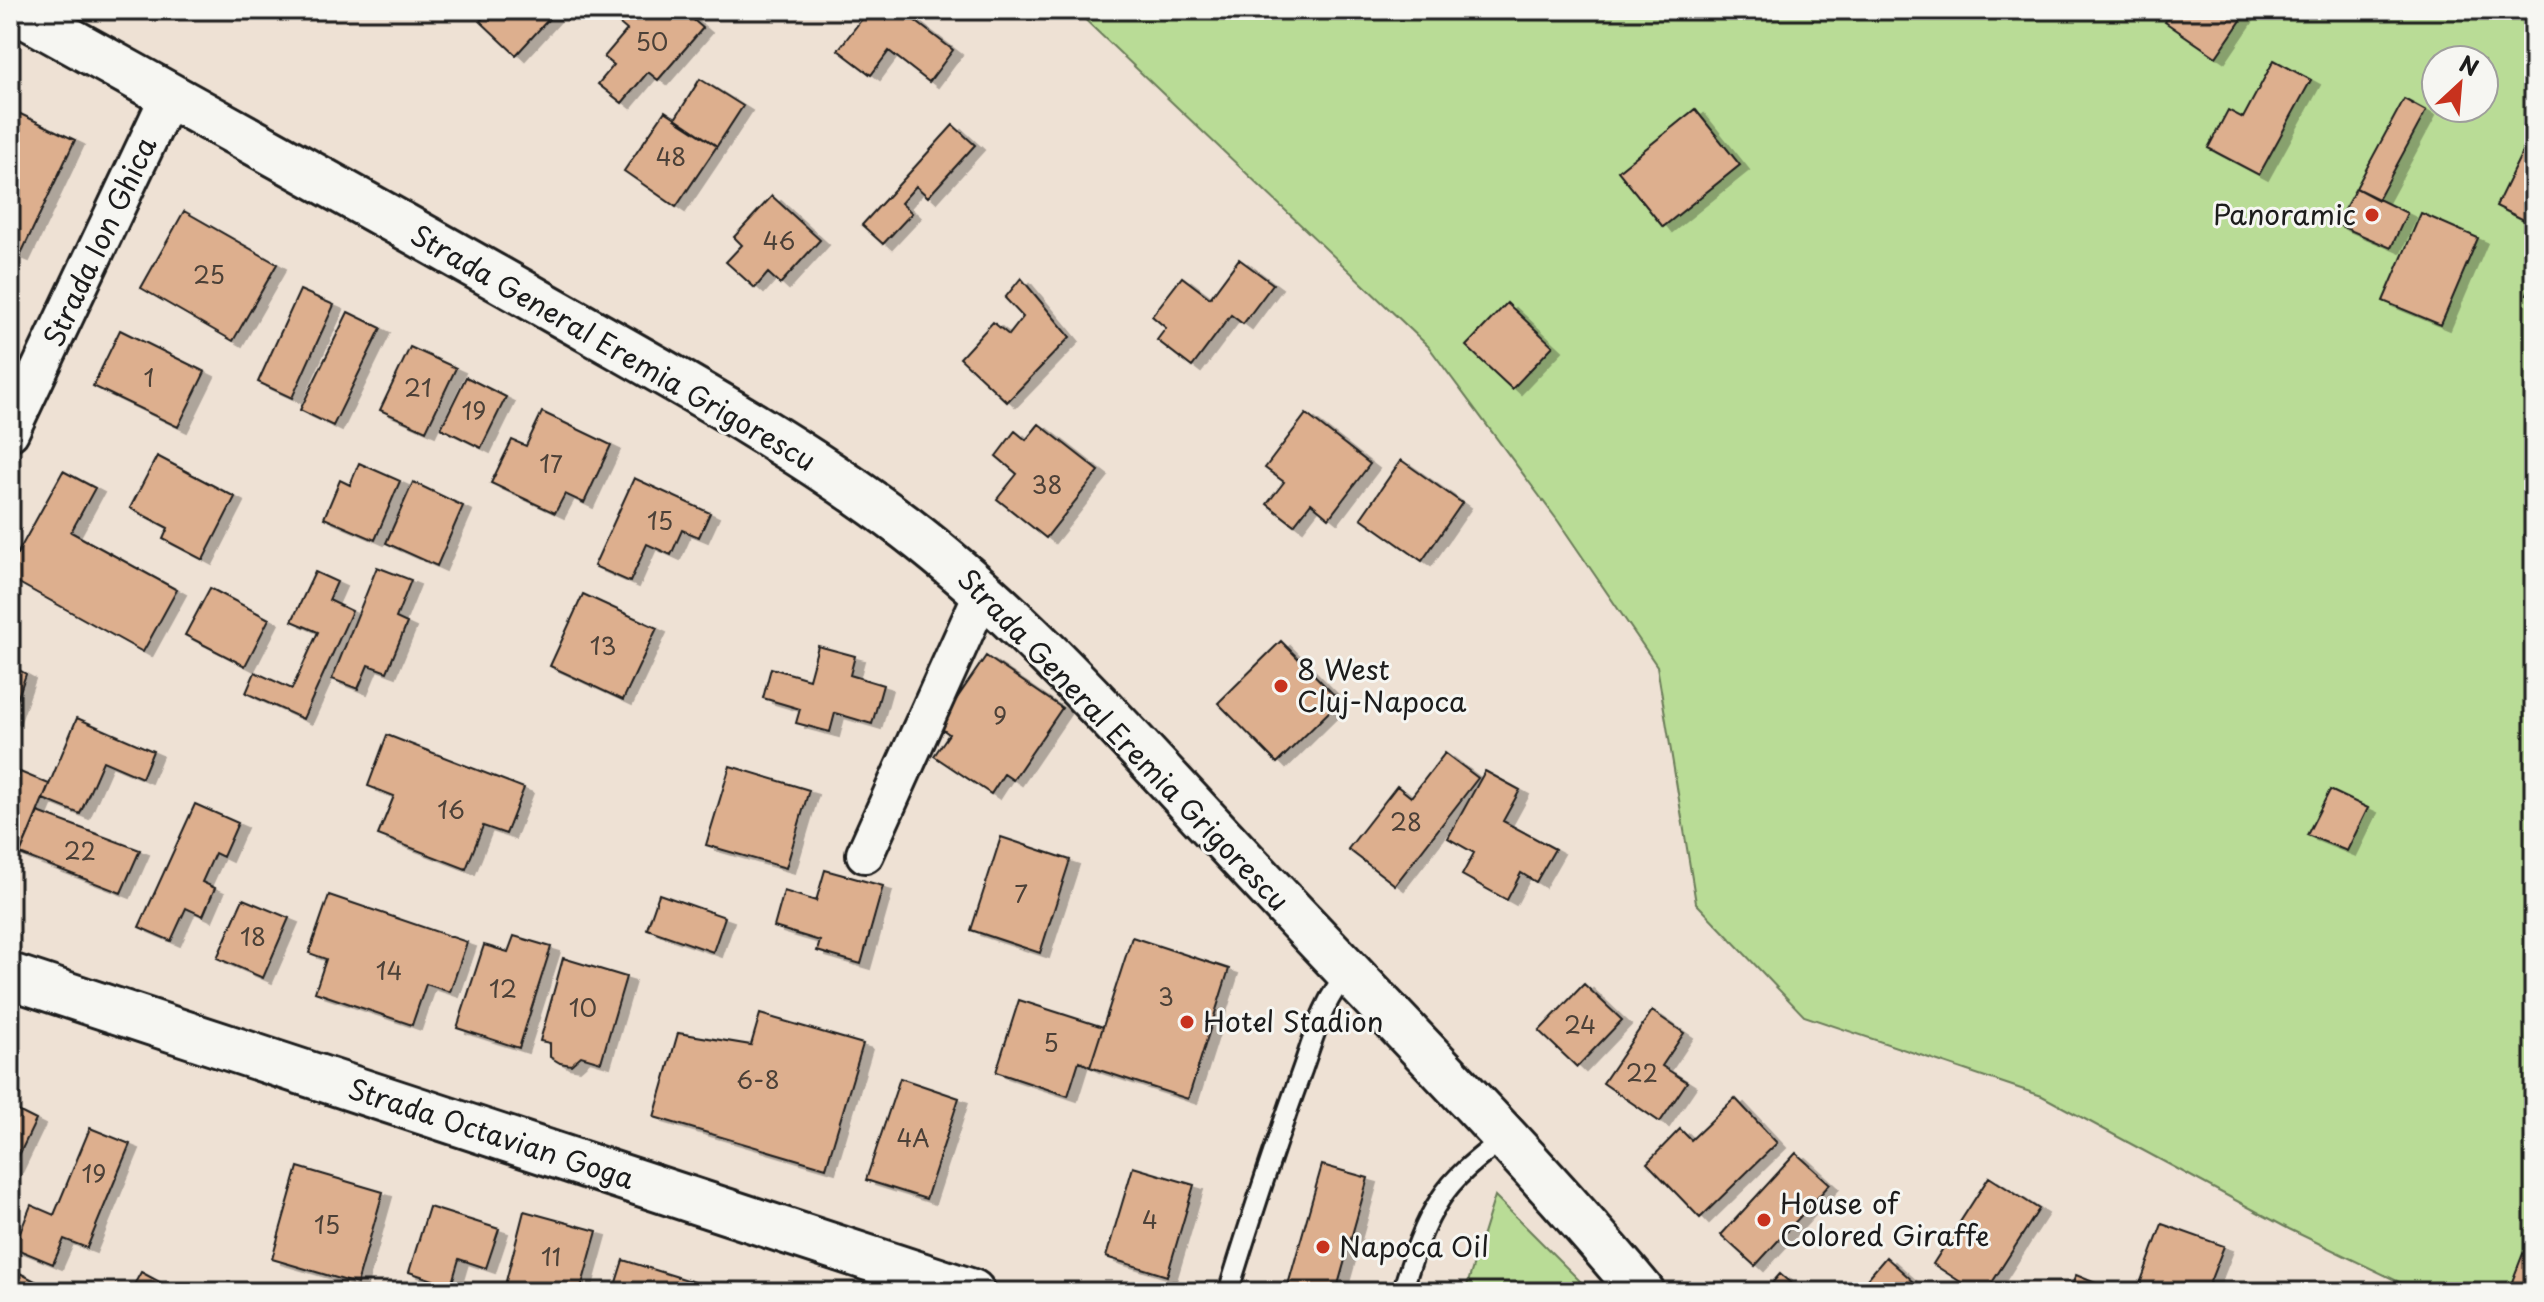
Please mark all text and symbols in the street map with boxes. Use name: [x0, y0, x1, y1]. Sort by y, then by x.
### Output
house number: 50: [636, 23, 668, 59]
north arrow: [2420, 44, 2500, 124]
text: N: [2454, 46, 2484, 83]
street label: Strada Ion Ghica: [31, 129, 166, 354]
house number: 48: [656, 138, 686, 174]
place label: Panoramic: [2213, 192, 2356, 235]
marker: Panoramic: [2363, 206, 2381, 224]
street label: Strada General Eremia Grigorescu: [403, 213, 824, 481]
house number: 46: [763, 222, 795, 258]
house number: 25: [193, 256, 225, 292]
house number: 1: [144, 359, 154, 395]
house number: 21: [404, 369, 432, 405]
house number: 19: [462, 392, 486, 428]
house number: 17: [539, 445, 563, 481]
house number: 38: [1032, 466, 1062, 502]
house number: 15: [647, 502, 673, 538]
street label: Strada General Eremia Grigorescu: [948, 558, 1300, 920]
house number: 13: [590, 627, 616, 663]
place label: 8 West Cluj-Napoca: [1297, 647, 1467, 722]
marker: 8 West Cluj-Napoca: [1272, 677, 1290, 695]
house number: 9: [993, 697, 1007, 733]
house number: 16: [437, 791, 465, 827]
house number: 28: [1390, 803, 1422, 839]
house number: 22: [64, 832, 96, 868]
house number: 7: [1014, 875, 1028, 911]
house number: 18: [240, 918, 266, 954]
house number: 14: [376, 952, 402, 988]
house number: 12: [489, 970, 517, 1006]
house number: 3: [1158, 978, 1174, 1014]
house number: 10: [569, 989, 597, 1025]
place label: Hotel Stadion: [1203, 999, 1384, 1042]
house number: 24: [1564, 1006, 1596, 1042]
marker: Hotel Stadion: [1178, 1013, 1196, 1031]
house number: 5: [1043, 1024, 1059, 1060]
house number: 22: [1626, 1054, 1658, 1090]
house number: 6-8: [736, 1061, 780, 1097]
street label: Strada Octavian Goga: [343, 1066, 641, 1199]
house number: 4A: [896, 1119, 930, 1155]
house number: 19: [82, 1155, 106, 1191]
place label: House of Colored Giraffe: [1780, 1181, 1989, 1256]
house number: 4: [1142, 1201, 1158, 1237]
house number: 15: [314, 1206, 340, 1242]
marker: House of Colored Giraffe: [1755, 1211, 1773, 1229]
place label: Napoca Oil: [1339, 1224, 1489, 1267]
house number: 11: [541, 1238, 561, 1274]
marker: Napoca Oil: [1314, 1238, 1332, 1256]

